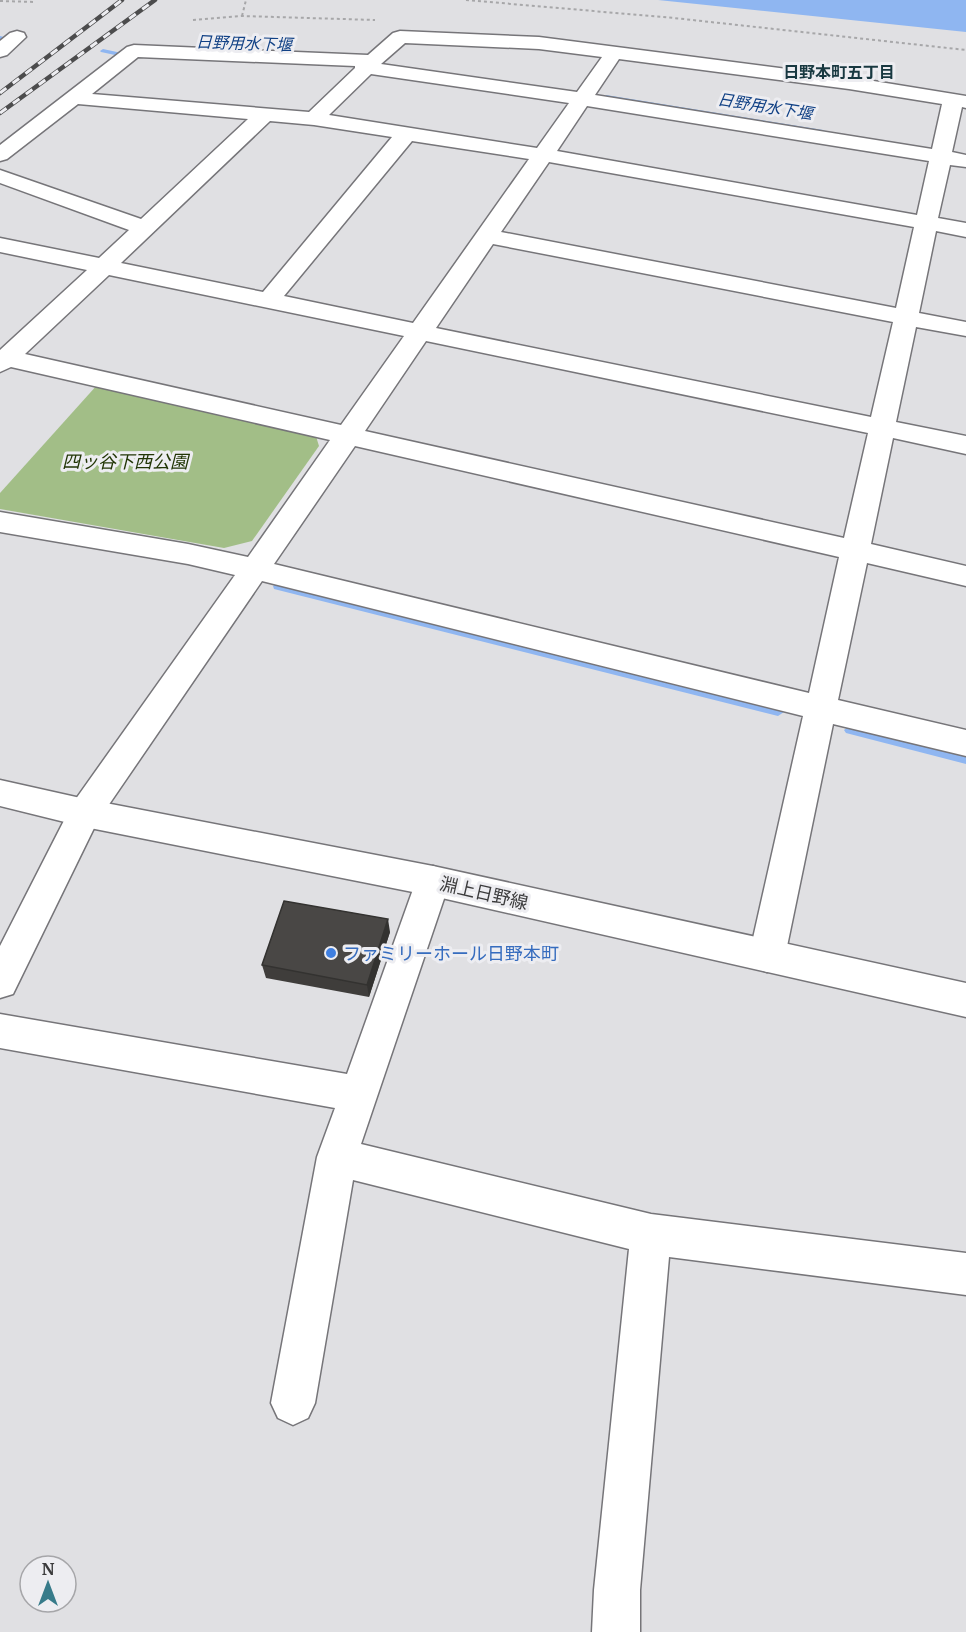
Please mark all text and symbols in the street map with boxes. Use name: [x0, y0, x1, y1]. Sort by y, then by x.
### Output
water label: 日野用水下堰: [196, 31, 295, 55]
district label: 日野本町五丁目: [783, 62, 895, 82]
water label: 日野用水下堰: [716, 89, 817, 124]
park label: 四ッ谷下西公園: [62, 450, 191, 473]
street label: 淵上日野線: [438, 872, 530, 914]
place label: ファミリーホール日野本町: [343, 942, 559, 965]
marker: ファミリーホール日野本町: [324, 946, 338, 960]
north arrow: [18, 1554, 78, 1614]
text: N: [42, 1559, 55, 1579]

